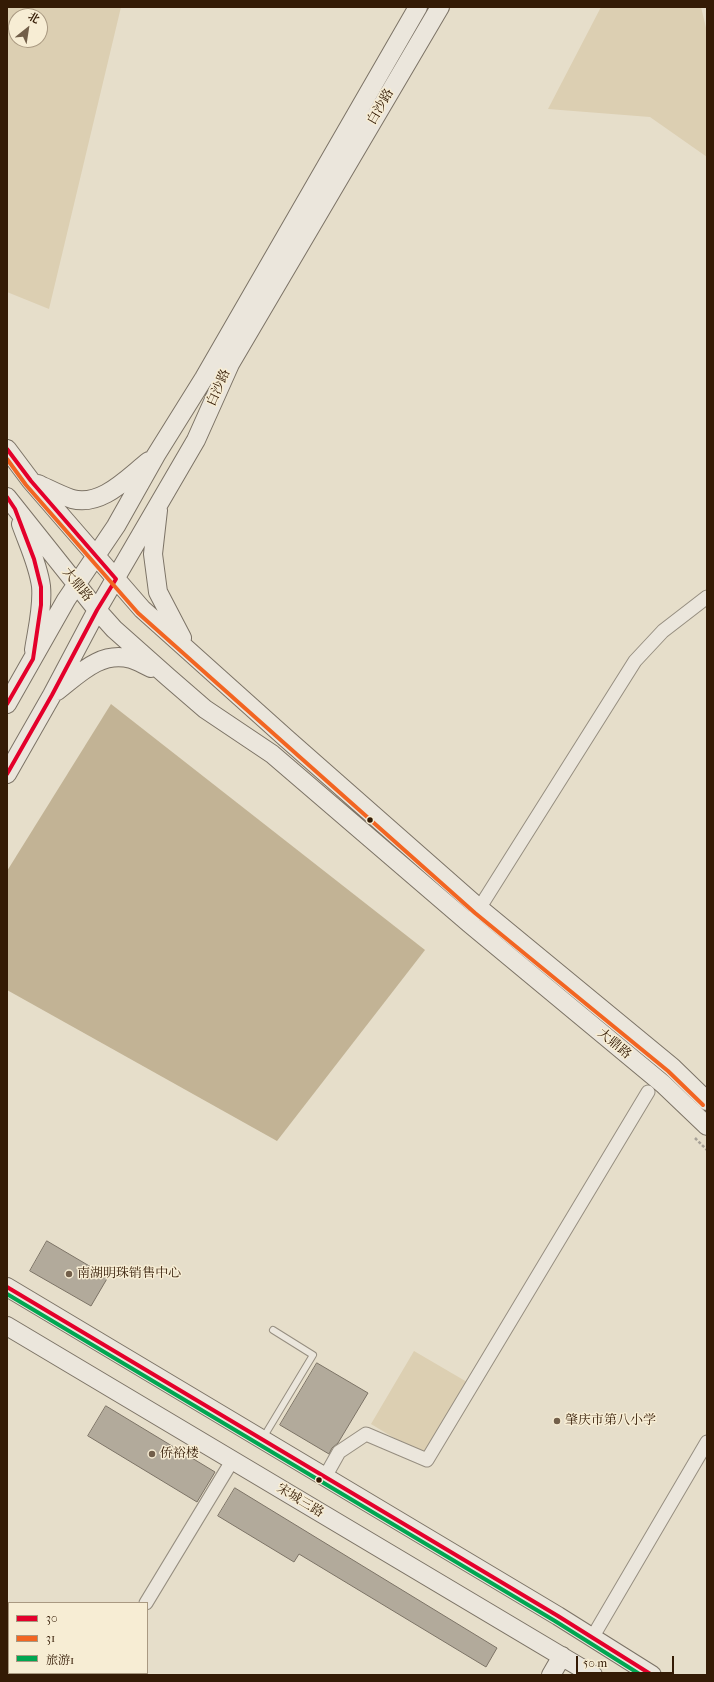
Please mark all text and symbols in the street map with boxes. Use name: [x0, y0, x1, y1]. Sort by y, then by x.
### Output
north arrow: [8, 8, 48, 48]
text: 北: [26, 10, 42, 26]
street label: 白沙路: [364, 86, 398, 128]
street label: 白沙路: [204, 367, 234, 409]
street label: 大鼎路: [59, 565, 95, 605]
unlabelled marker: [365, 815, 375, 825]
street label: 大鼎路: [594, 1025, 634, 1063]
place label: 南湖明珠销售中心: [77, 1266, 181, 1282]
marker: 南湖明珠销售中心: [64, 1269, 74, 1279]
place label: 肇庆市第八小学: [565, 1413, 656, 1429]
marker: 肇庆市第八小学: [552, 1416, 562, 1426]
place label: 侨裕楼: [160, 1446, 199, 1462]
marker: 侨裕楼: [147, 1449, 157, 1459]
unlabelled marker: [314, 1475, 324, 1485]
street label: 宋城三路: [274, 1481, 326, 1521]
legend: [8, 1602, 148, 1674]
text: 30: [46, 1611, 58, 1625]
text: 31: [46, 1631, 55, 1645]
scale bar: [578, 1648, 676, 1674]
text: 旅游1: [46, 1653, 74, 1667]
text: 50 m: [583, 1656, 607, 1670]

